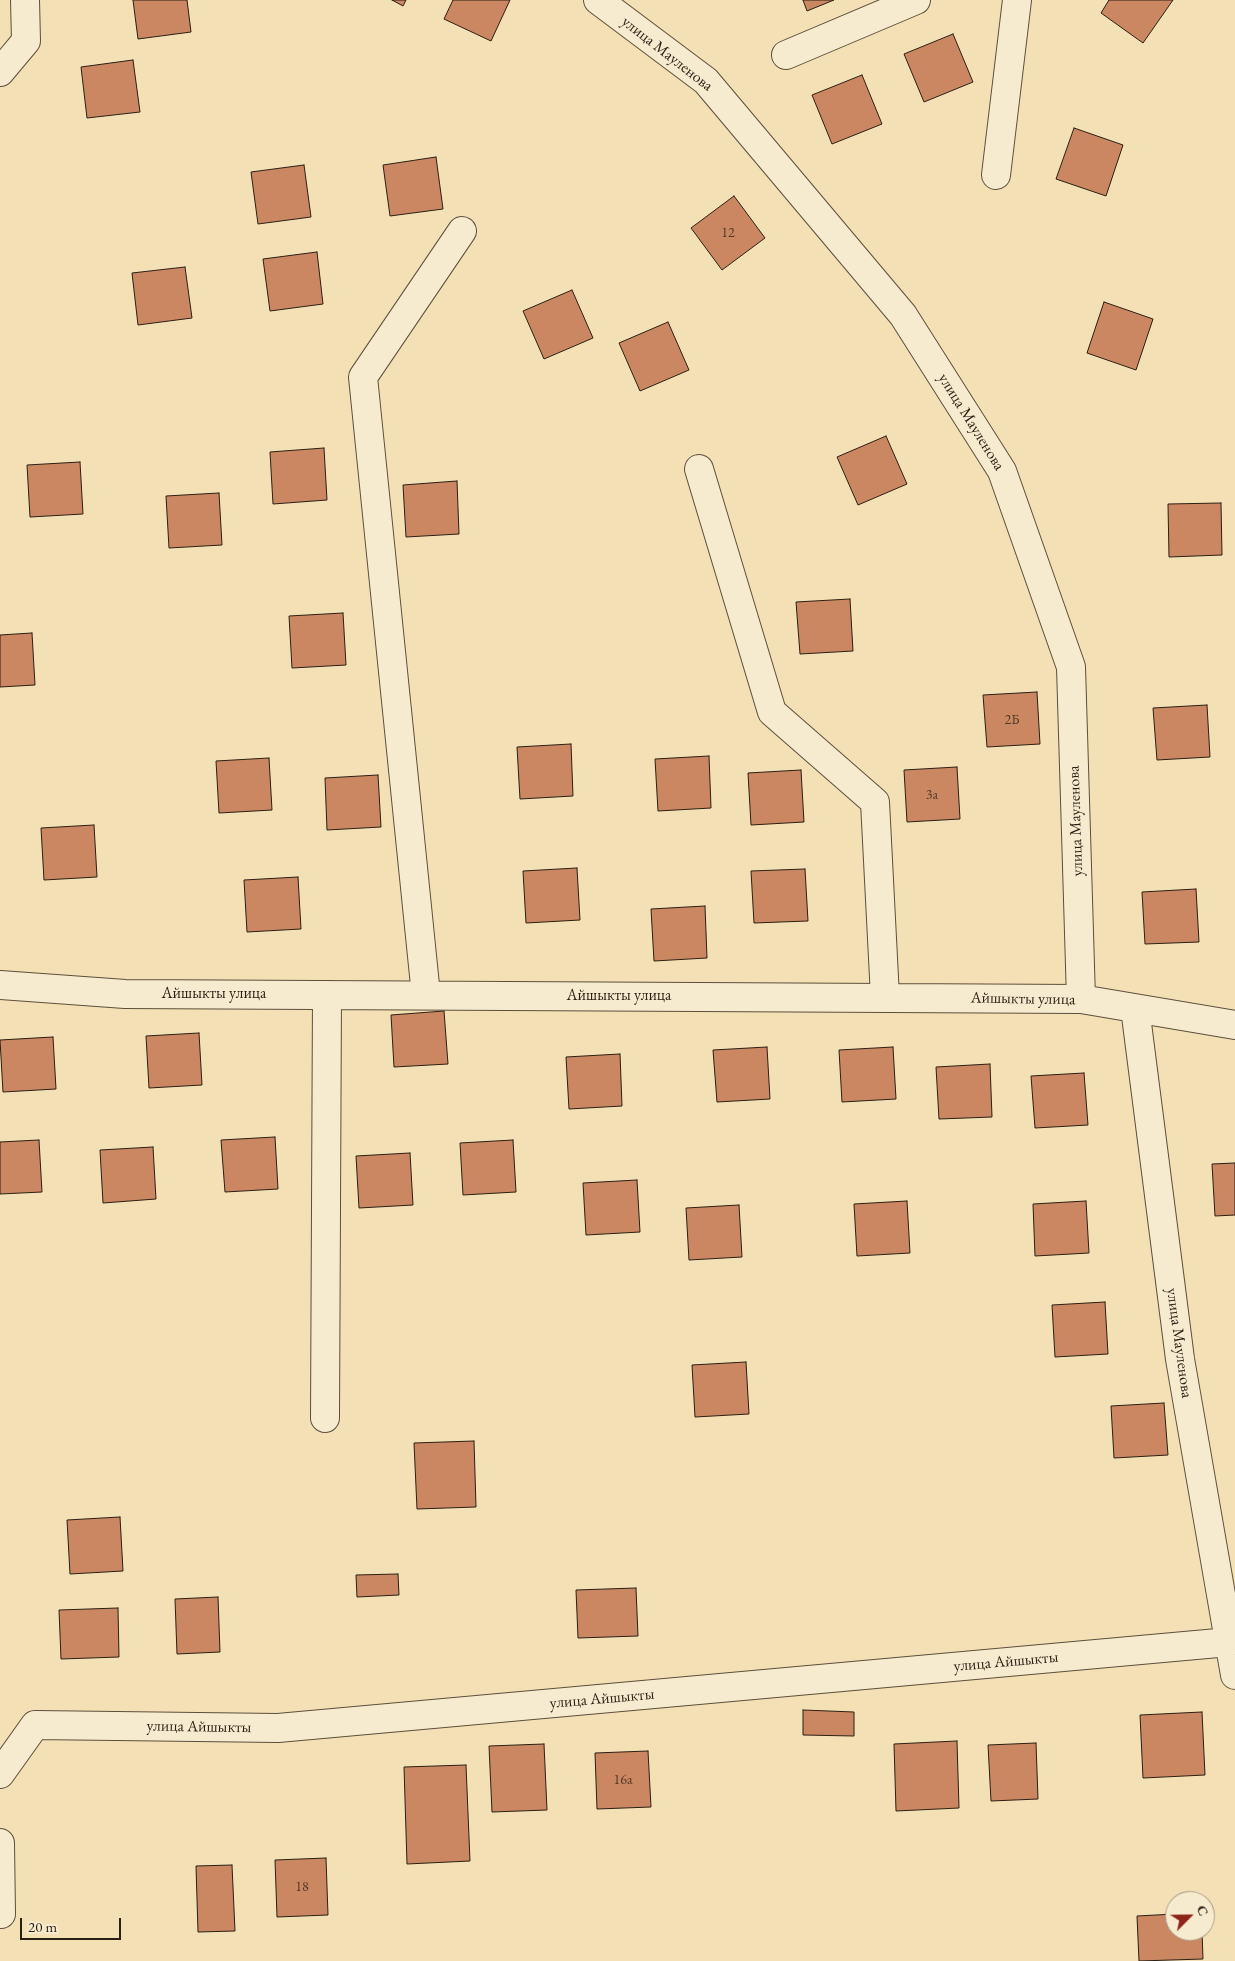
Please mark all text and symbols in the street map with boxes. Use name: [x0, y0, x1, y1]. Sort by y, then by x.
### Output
street label: улица Мауленова: [617, 12, 717, 96]
house number: 12: [721, 225, 735, 241]
street label: улица Мауленова: [933, 370, 1009, 474]
house number: 2Б: [1005, 712, 1019, 728]
street label: улица Мауленова: [1064, 765, 1088, 877]
house number: 3а: [926, 787, 938, 803]
street label: Айшыкты улица: [162, 984, 266, 1004]
street label: Айшыкты улица: [567, 986, 671, 1006]
street label: Айшыкты улица: [970, 988, 1076, 1010]
street label: улица Мауленова: [1162, 1287, 1196, 1399]
street label: улица Айшыкты: [953, 1648, 1059, 1676]
street label: улица Айшыкты: [549, 1685, 655, 1713]
street label: улица Айшыкты: [146, 1716, 252, 1738]
house number: 16а: [613, 1772, 633, 1788]
house number: 18: [295, 1879, 309, 1895]
north arrow: [1165, 1891, 1215, 1941]
text: С: [1193, 1902, 1213, 1919]
scale bar: [22, 1908, 124, 1940]
text: 20 m: [28, 1917, 57, 1936]

